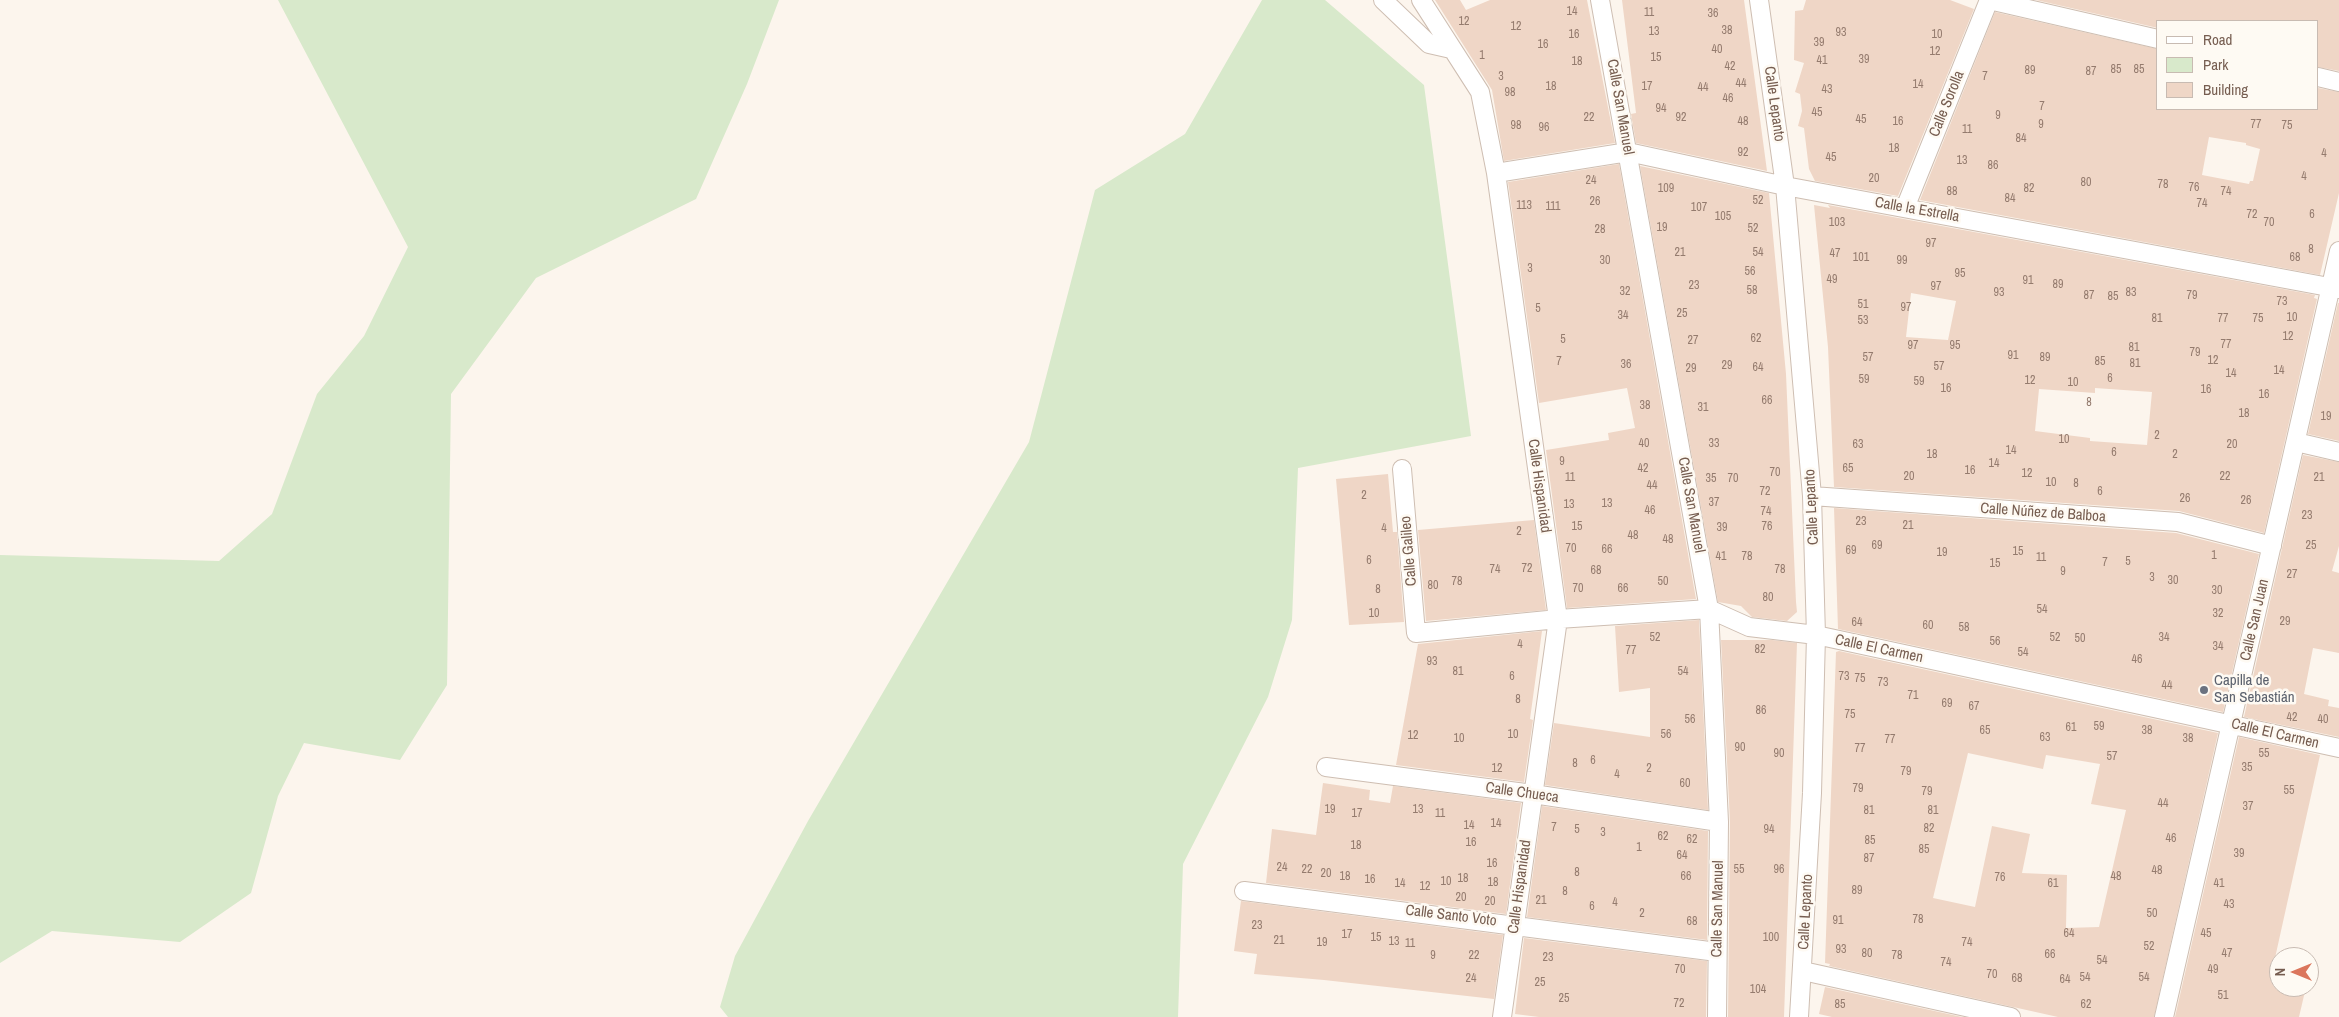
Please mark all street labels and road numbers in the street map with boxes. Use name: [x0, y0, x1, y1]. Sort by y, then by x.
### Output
street label: Calle San Manuel: [1603, 58, 1637, 156]
street label: Calle Lepanto: [1760, 65, 1788, 143]
street label: Calle Sorolla: [1926, 68, 1968, 140]
street label: Calle la Estrella: [1873, 194, 1961, 226]
street label: Calle Hispanidad: [1524, 438, 1554, 534]
street label: Calle San Manuel: [1674, 456, 1708, 554]
street label: Calle Lepanto: [1801, 469, 1823, 545]
street label: Calle Núñez de Balboa: [1980, 500, 2106, 526]
street label: Calle Galileo: [1397, 515, 1421, 587]
street label: Calle San Juan: [2237, 577, 2273, 663]
street label: Calle El Carmen: [1833, 631, 1925, 667]
street label: Calle El Carmen: [2229, 715, 2321, 753]
street label: Calle Chueca: [1484, 779, 1560, 807]
street label: Calle Hispanidad: [1505, 839, 1535, 935]
street label: Calle San Manuel: [1708, 860, 1728, 958]
street label: Calle Lepanto: [1795, 874, 1817, 950]
street label: Calle Santo Voto: [1404, 901, 1498, 931]

